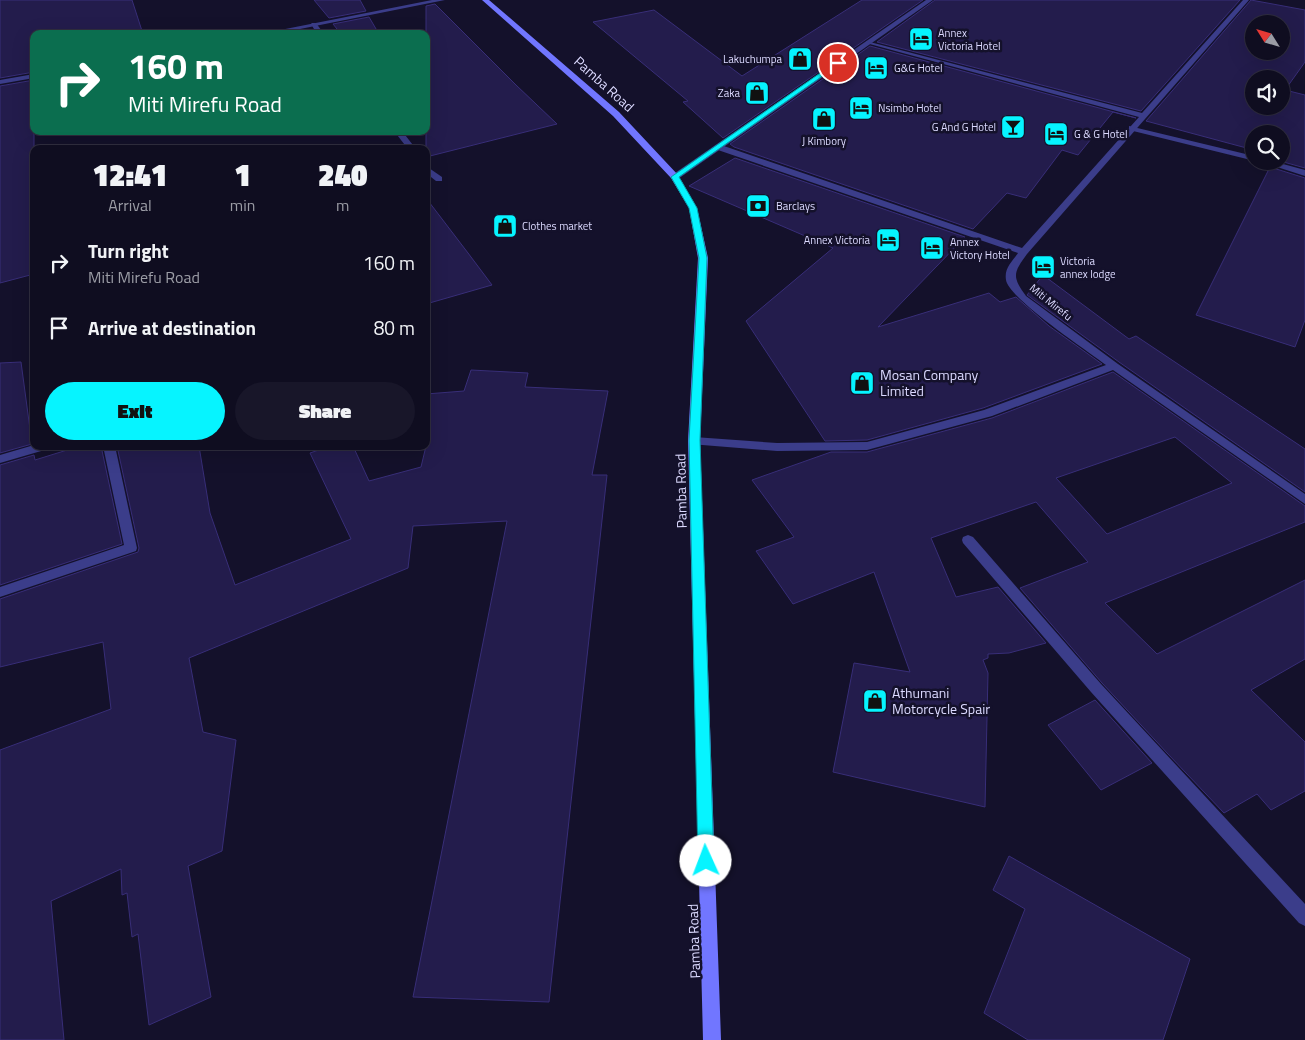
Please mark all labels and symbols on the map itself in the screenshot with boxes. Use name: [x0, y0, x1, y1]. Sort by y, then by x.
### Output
north arrow: [1245, 15, 1290, 60]
place label: Annex Victoria Hotel: [938, 25, 1001, 54]
hotel icon: Annex Victoria Hotel: [908, 26, 934, 52]
pin: [817, 42, 859, 84]
shop icon: Lakuchumpa: [787, 46, 813, 72]
street label: Pamba Road: [570, 51, 639, 116]
place label: Lakuchumpa: [723, 51, 782, 67]
hotel icon: G&G Hotel: [863, 55, 889, 81]
place label: G&G Hotel: [894, 60, 943, 76]
shop icon: Zaka: [744, 80, 770, 106]
place label: Zaka: [718, 85, 740, 101]
hotel icon: Nsimbo Hotel: [848, 95, 874, 121]
place label: Nsimbo Hotel: [878, 100, 941, 116]
shop icon: J Kimbory: [811, 106, 837, 132]
bar icon: G And G Hotel: [1000, 114, 1026, 140]
place label: G And G Hotel: [932, 119, 996, 135]
hotel icon: G & G Hotel: [1043, 121, 1069, 147]
place label: G & G Hotel: [1074, 126, 1127, 142]
place label: J Kimbory: [802, 133, 847, 149]
bank icon: Barclays: [745, 193, 771, 219]
place label: Barclays: [776, 198, 815, 214]
shop icon: Clothes market: [492, 213, 518, 239]
place label: Clothes market: [522, 218, 592, 234]
hotel icon: Annex Victoria: [875, 227, 901, 253]
place label: Annex Victoria: [804, 232, 870, 248]
place label: Annex Victory Hotel: [950, 234, 1010, 263]
hotel icon: Annex Victory Hotel: [919, 235, 945, 261]
place label: Victoria annex lodge: [1060, 253, 1116, 282]
hotel icon: Victoria annex lodge: [1030, 254, 1056, 280]
street label: Miti Mirefu: [1026, 280, 1076, 324]
place label: Mosan Company Limited: [880, 364, 979, 401]
shop icon: Mosan Company Limited: [849, 370, 875, 396]
street label: Pamba Road: [669, 453, 692, 529]
place label: Athumani Motorcycle Spair: [892, 682, 990, 719]
shop icon: Athumani Motorcycle Spair: [862, 688, 888, 714]
position arrow: [679, 834, 731, 886]
street label: Pamba Road: [682, 903, 705, 979]

